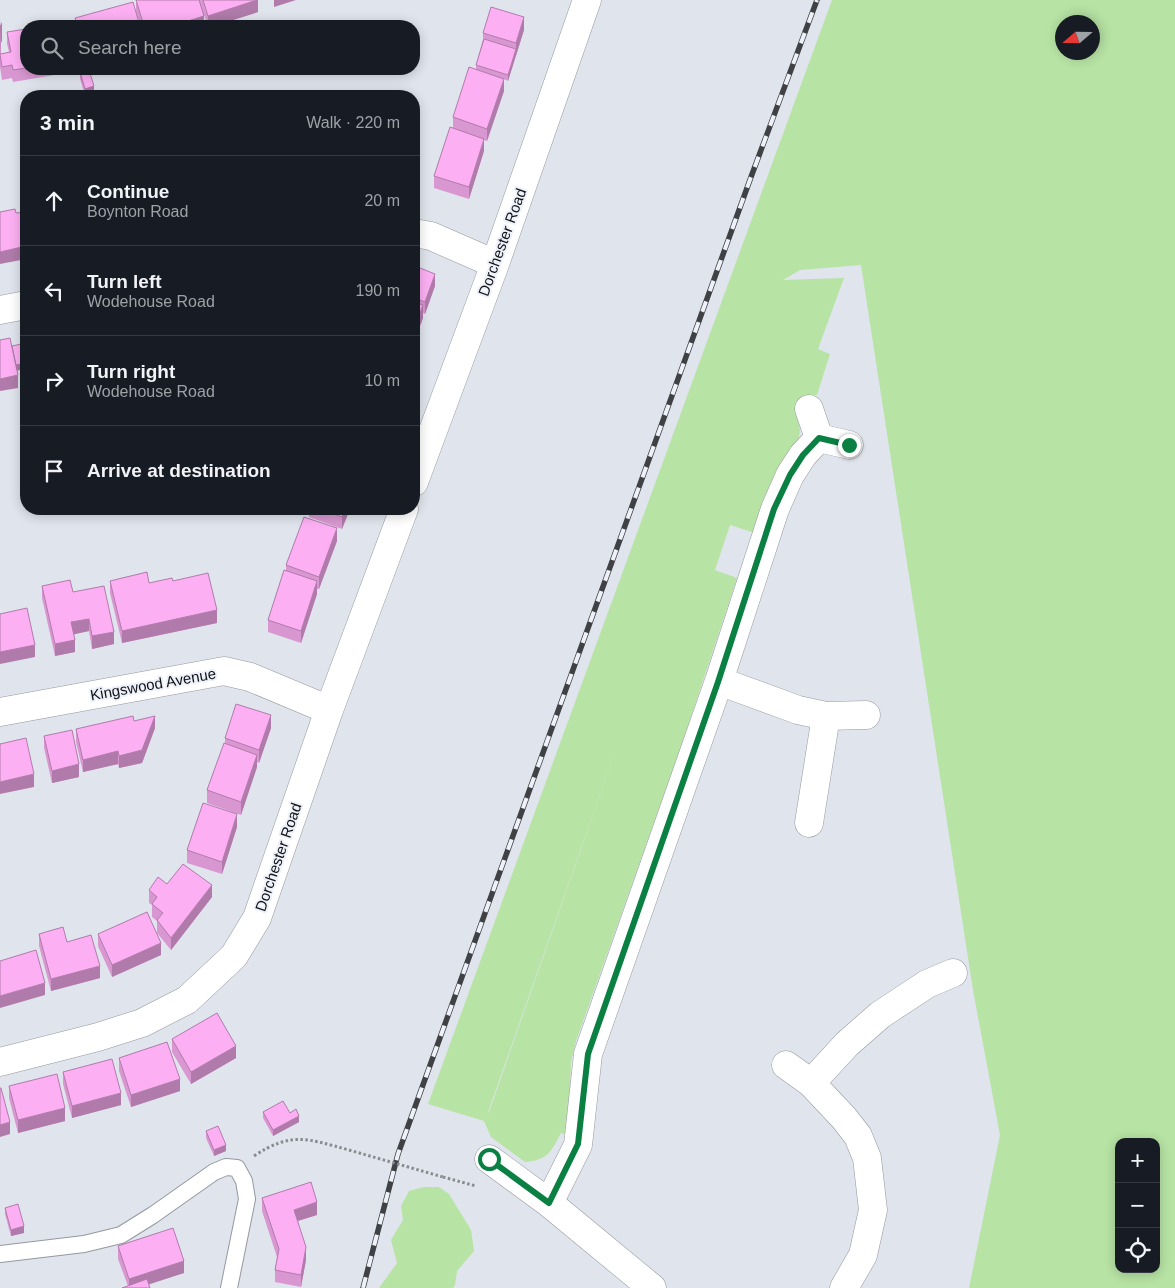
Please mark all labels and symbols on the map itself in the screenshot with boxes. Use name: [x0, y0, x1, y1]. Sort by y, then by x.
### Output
north arrow: [1055, 15, 1100, 60]
street label: Dorchester Road: [475, 186, 529, 298]
route end: [838, 434, 861, 457]
street label: Kingswood Avenue: [89, 665, 217, 703]
street label: Dorchester Road: [252, 801, 304, 913]
route start: [478, 1148, 501, 1171]

